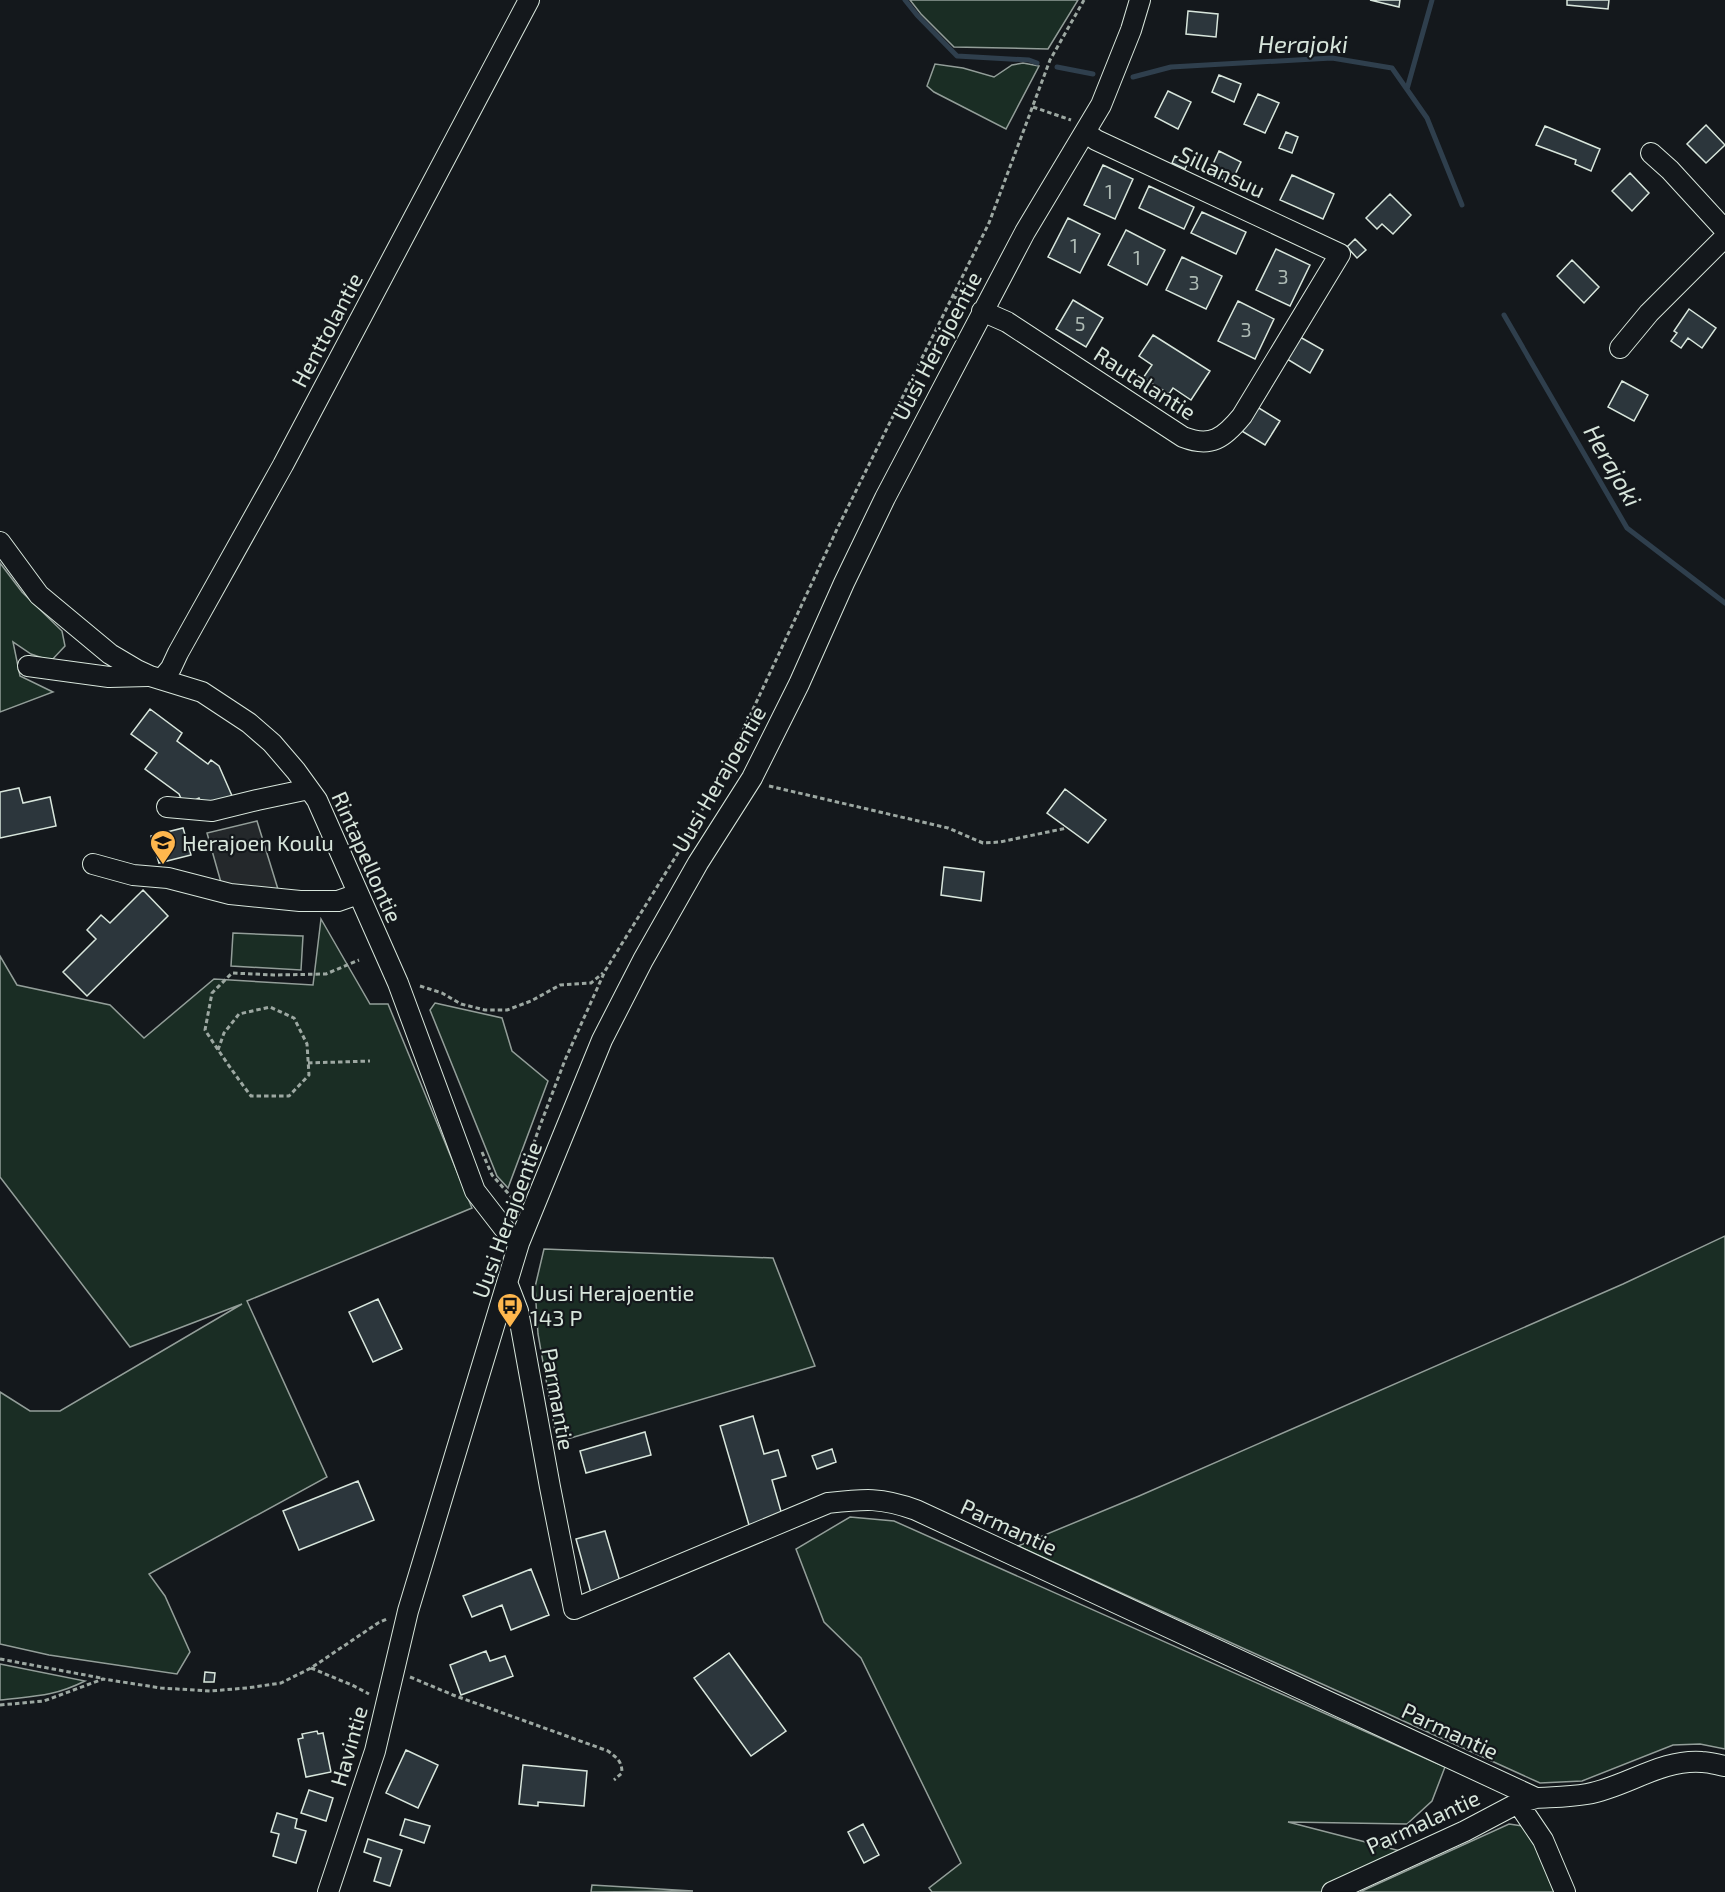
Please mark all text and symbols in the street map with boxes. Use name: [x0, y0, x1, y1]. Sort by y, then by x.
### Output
water label: Herajoki: [1258, 29, 1348, 58]
street label: Sillansuu: [1175, 140, 1270, 202]
house number: 1: [1105, 179, 1113, 203]
house number: 1: [1070, 233, 1078, 257]
house number: 1: [1133, 245, 1141, 269]
house number: 3: [1277, 264, 1289, 288]
street label: Uusi Herajoentie: [886, 267, 987, 425]
street label: Henttolantie: [285, 268, 367, 391]
house number: 3: [1188, 270, 1200, 294]
house number: 5: [1075, 311, 1085, 335]
house number: 3: [1240, 317, 1252, 341]
street label: Rautalantie: [1090, 340, 1201, 425]
water label: Herajoki: [1578, 419, 1648, 511]
street label: Uusi Herajoentie: [666, 701, 771, 857]
street label: Rintapellontie: [327, 787, 408, 926]
school or university icon: Herajoen Koulu: [148, 828, 178, 866]
place label: Herajoen Koulu: [182, 829, 334, 856]
street label: Uusi Herajoentie: [466, 1138, 547, 1302]
place label: Uusi Herajoentie 143 P: [530, 1279, 694, 1330]
bus stop icon: Uusi Herajoentie 143 P: [495, 1291, 525, 1329]
street label: Parmantie: [537, 1346, 581, 1452]
street label: Parmantie: [957, 1492, 1062, 1560]
street label: Parmantie: [1398, 1696, 1503, 1764]
street label: Havintie: [324, 1703, 372, 1789]
street label: Parmalantie: [1362, 1783, 1483, 1859]

